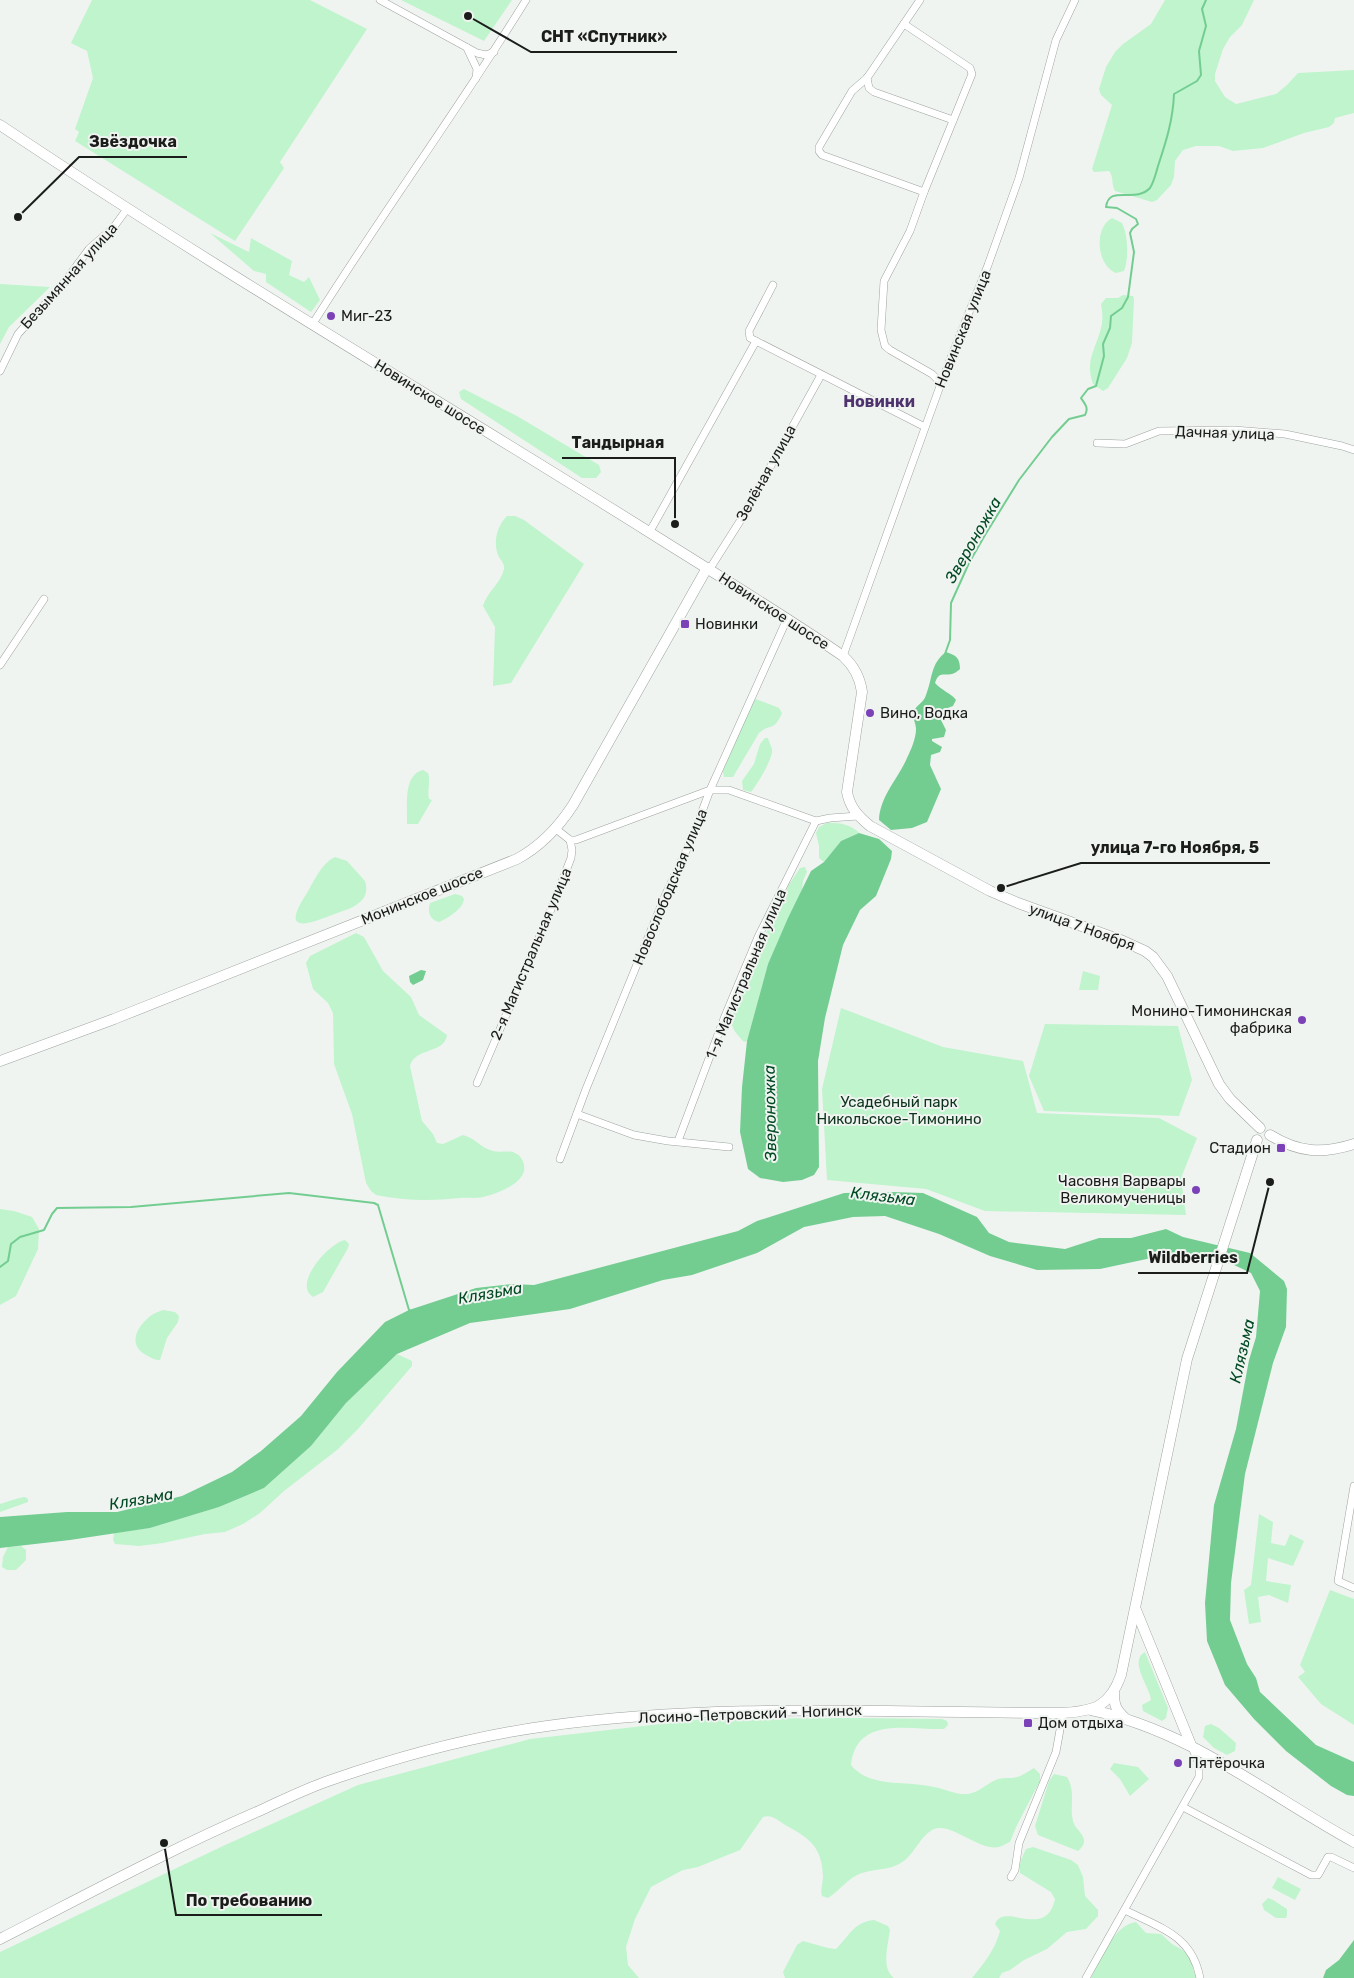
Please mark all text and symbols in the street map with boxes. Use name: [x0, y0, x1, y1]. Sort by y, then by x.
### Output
callout: СНТ «Спутник»: [531, 21, 677, 52]
text: СНТ «Спутник»: [541, 27, 667, 46]
callout: Звёздочка: [79, 126, 187, 157]
text: Звёздочка: [89, 132, 177, 151]
street label: Безымянная улица: [17, 219, 121, 333]
street label: Новинская улица: [931, 267, 995, 391]
place label: Миг-23: [341, 307, 392, 325]
marker: Миг-23: [325, 310, 337, 322]
street label: Новинское шоссе: [371, 355, 489, 439]
district label: Новинки: [843, 392, 915, 411]
street label: Зелёная улица: [732, 422, 800, 524]
street label: Дачная улица: [1175, 422, 1275, 444]
callout: Тандырная: [562, 427, 675, 458]
text: Тандырная: [572, 433, 664, 452]
water label: Звероножка: [940, 494, 1005, 587]
street label: Новинское шоссе: [715, 569, 833, 653]
place label: Новинки: [695, 615, 758, 633]
marker: Новинки: [679, 618, 691, 630]
place label: Вино, Водка: [880, 704, 968, 722]
marker: Вино, Водка: [864, 707, 876, 719]
street label: Новослободская улица: [629, 806, 711, 968]
callout: улица 7-го Ноября, 5: [1081, 832, 1270, 863]
text: улица 7-го Ноября, 5: [1091, 838, 1259, 857]
street label: Монинское шоссе: [358, 863, 486, 929]
street label: 2-я Магистральная улица: [487, 865, 575, 1043]
street label: 1-я Магистральная улица: [702, 886, 790, 1062]
street label: улица 7 Ноября: [1027, 899, 1137, 955]
place label: Монино-Тимонинская фабрика: [1131, 1002, 1292, 1037]
marker: Монино-Тимонинская фабрика: [1296, 1014, 1308, 1026]
water label: Звероножка: [760, 1065, 780, 1162]
park label: Усадебный парк Никольское-Тимонино: [816, 1093, 982, 1128]
place label: Стадион: [1209, 1139, 1271, 1157]
marker: Стадион: [1275, 1142, 1287, 1154]
place label: Часовня Варвары Великомученицы: [1058, 1172, 1186, 1207]
water label: Клязьма: [850, 1183, 916, 1209]
marker: Часовня Варвары Великомученицы: [1190, 1184, 1202, 1196]
callout: Wildberries: [1138, 1242, 1247, 1273]
text: Wildberries: [1148, 1248, 1238, 1267]
water label: Клязьма: [456, 1278, 524, 1308]
water label: Клязьма: [1225, 1317, 1259, 1385]
water label: Клязьма: [107, 1484, 175, 1514]
street label: Лосино-Петровский - Ногинск: [638, 1701, 862, 1727]
place label: Дом отдыха: [1038, 1714, 1123, 1732]
marker: Дом отдыха: [1022, 1717, 1034, 1729]
place label: Пятёрочка: [1188, 1754, 1265, 1772]
marker: Пятёрочка: [1172, 1757, 1184, 1769]
callout: По требованию: [176, 1884, 322, 1915]
text: По требованию: [186, 1891, 312, 1910]

